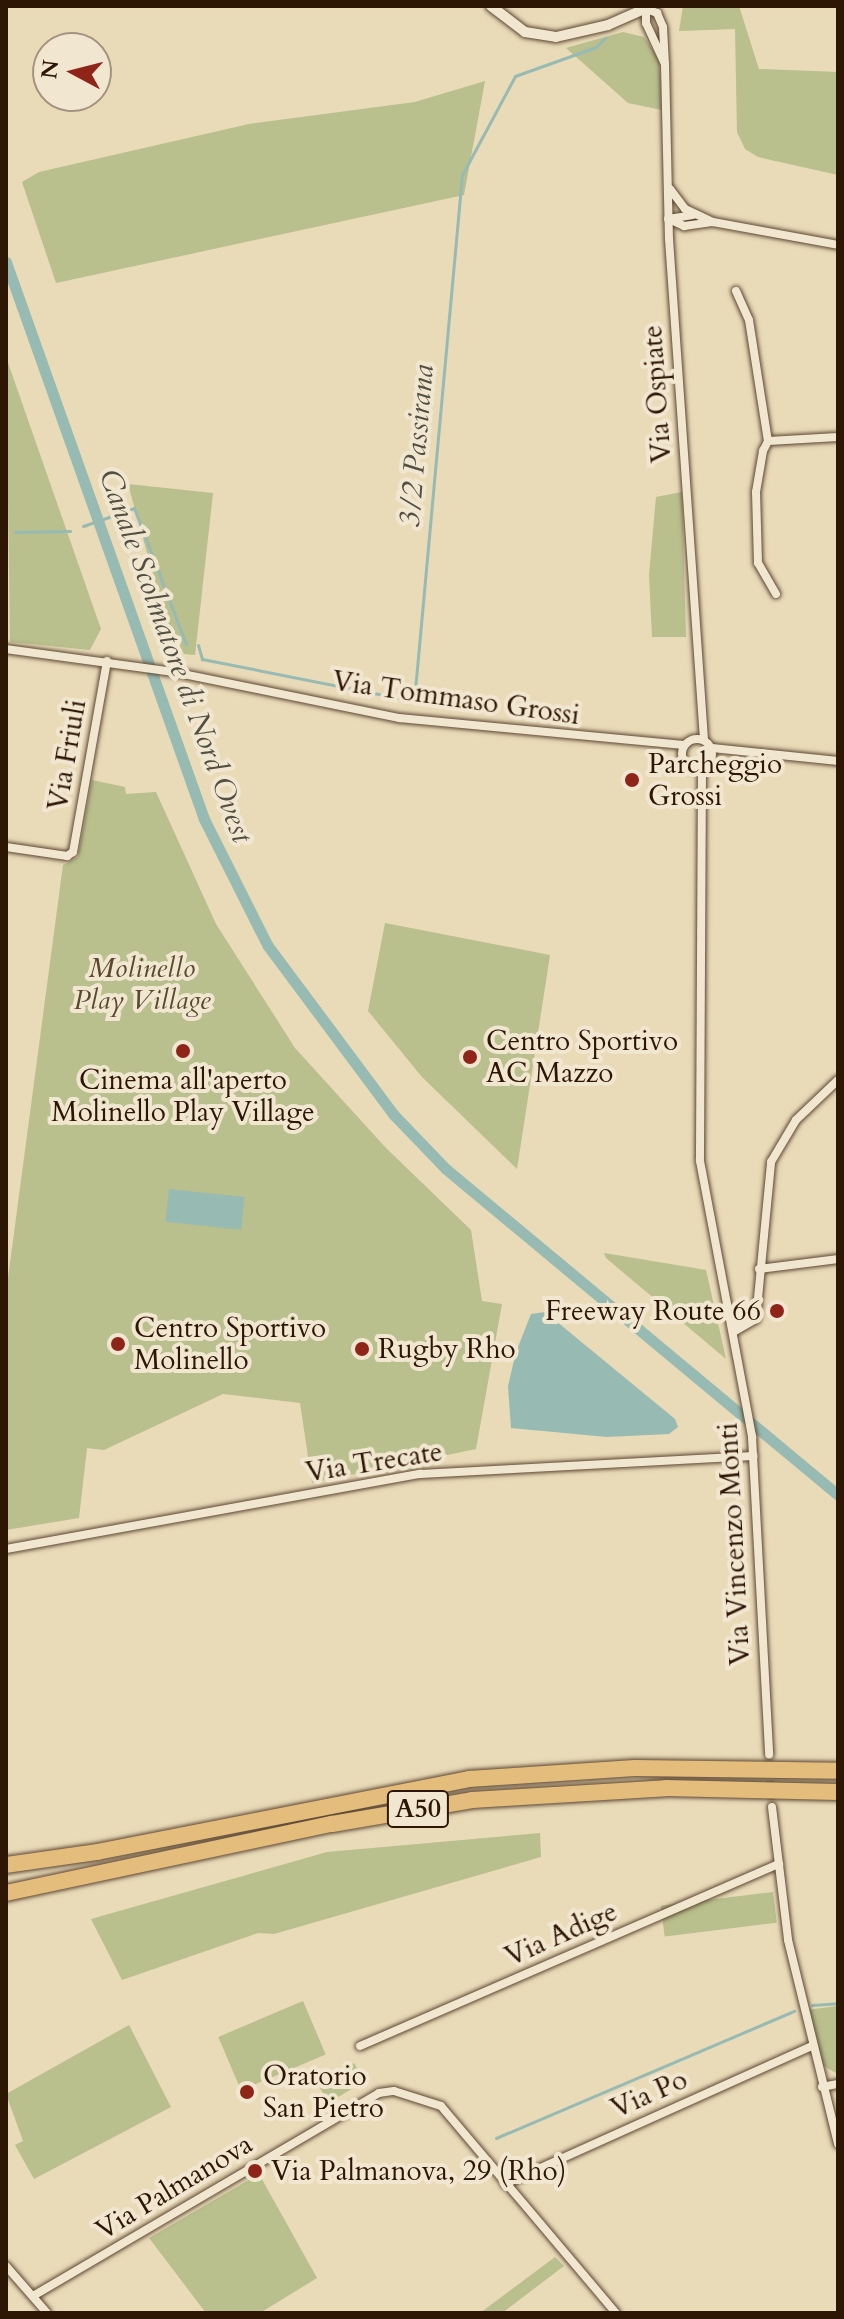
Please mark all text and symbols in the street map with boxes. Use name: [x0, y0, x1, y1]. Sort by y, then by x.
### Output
north arrow: [32, 32, 112, 112]
text: N: [34, 58, 66, 81]
street label: Via Ospiate: [635, 324, 679, 464]
water label: 3/2 Passirana: [392, 363, 442, 529]
water label: Canale Scolmatore di Nord Ovest: [91, 464, 259, 848]
street label: Via Tommaso Grossi: [330, 664, 582, 732]
street label: Via Friuli: [41, 697, 93, 813]
place label: Parcheggio Grossi: [648, 747, 782, 813]
marker: Parcheggio Grossi: [623, 771, 641, 789]
park label: Molinello Play Village: [73, 951, 211, 1017]
place label: Centro Sportivo AC Mazzo: [486, 1024, 678, 1090]
marker: Cinema all'aperto Molinello Play Village: [174, 1042, 192, 1060]
marker: Centro Sportivo AC Mazzo: [461, 1048, 479, 1066]
place label: Cinema all'aperto Molinello Play Village: [51, 1063, 315, 1129]
place label: Freeway Route 66: [545, 1294, 761, 1328]
marker: Freeway Route 66: [768, 1302, 786, 1320]
place label: Centro Sportivo Molinello: [134, 1311, 326, 1377]
place label: Rugby Rho: [378, 1332, 516, 1366]
marker: Centro Sportivo Molinello: [109, 1335, 127, 1353]
marker: Rugby Rho: [353, 1340, 371, 1358]
street label: Via Vincenzo Monti: [711, 1422, 757, 1666]
street label: Via Trecate: [303, 1435, 445, 1489]
road number: A50: [386, 1787, 450, 1831]
street label: Via Adige: [500, 1894, 622, 1974]
place label: Oratorio San Pietro: [263, 2059, 384, 2125]
street label: Via Po: [606, 2062, 692, 2126]
marker: Oratorio San Pietro: [238, 2083, 256, 2101]
street label: Via Palmanova: [90, 2127, 258, 2247]
place label: Via Palmanova, 29 (Rho): [271, 2154, 566, 2188]
marker: Via Palmanova, 29 (Rho): [246, 2162, 264, 2180]

